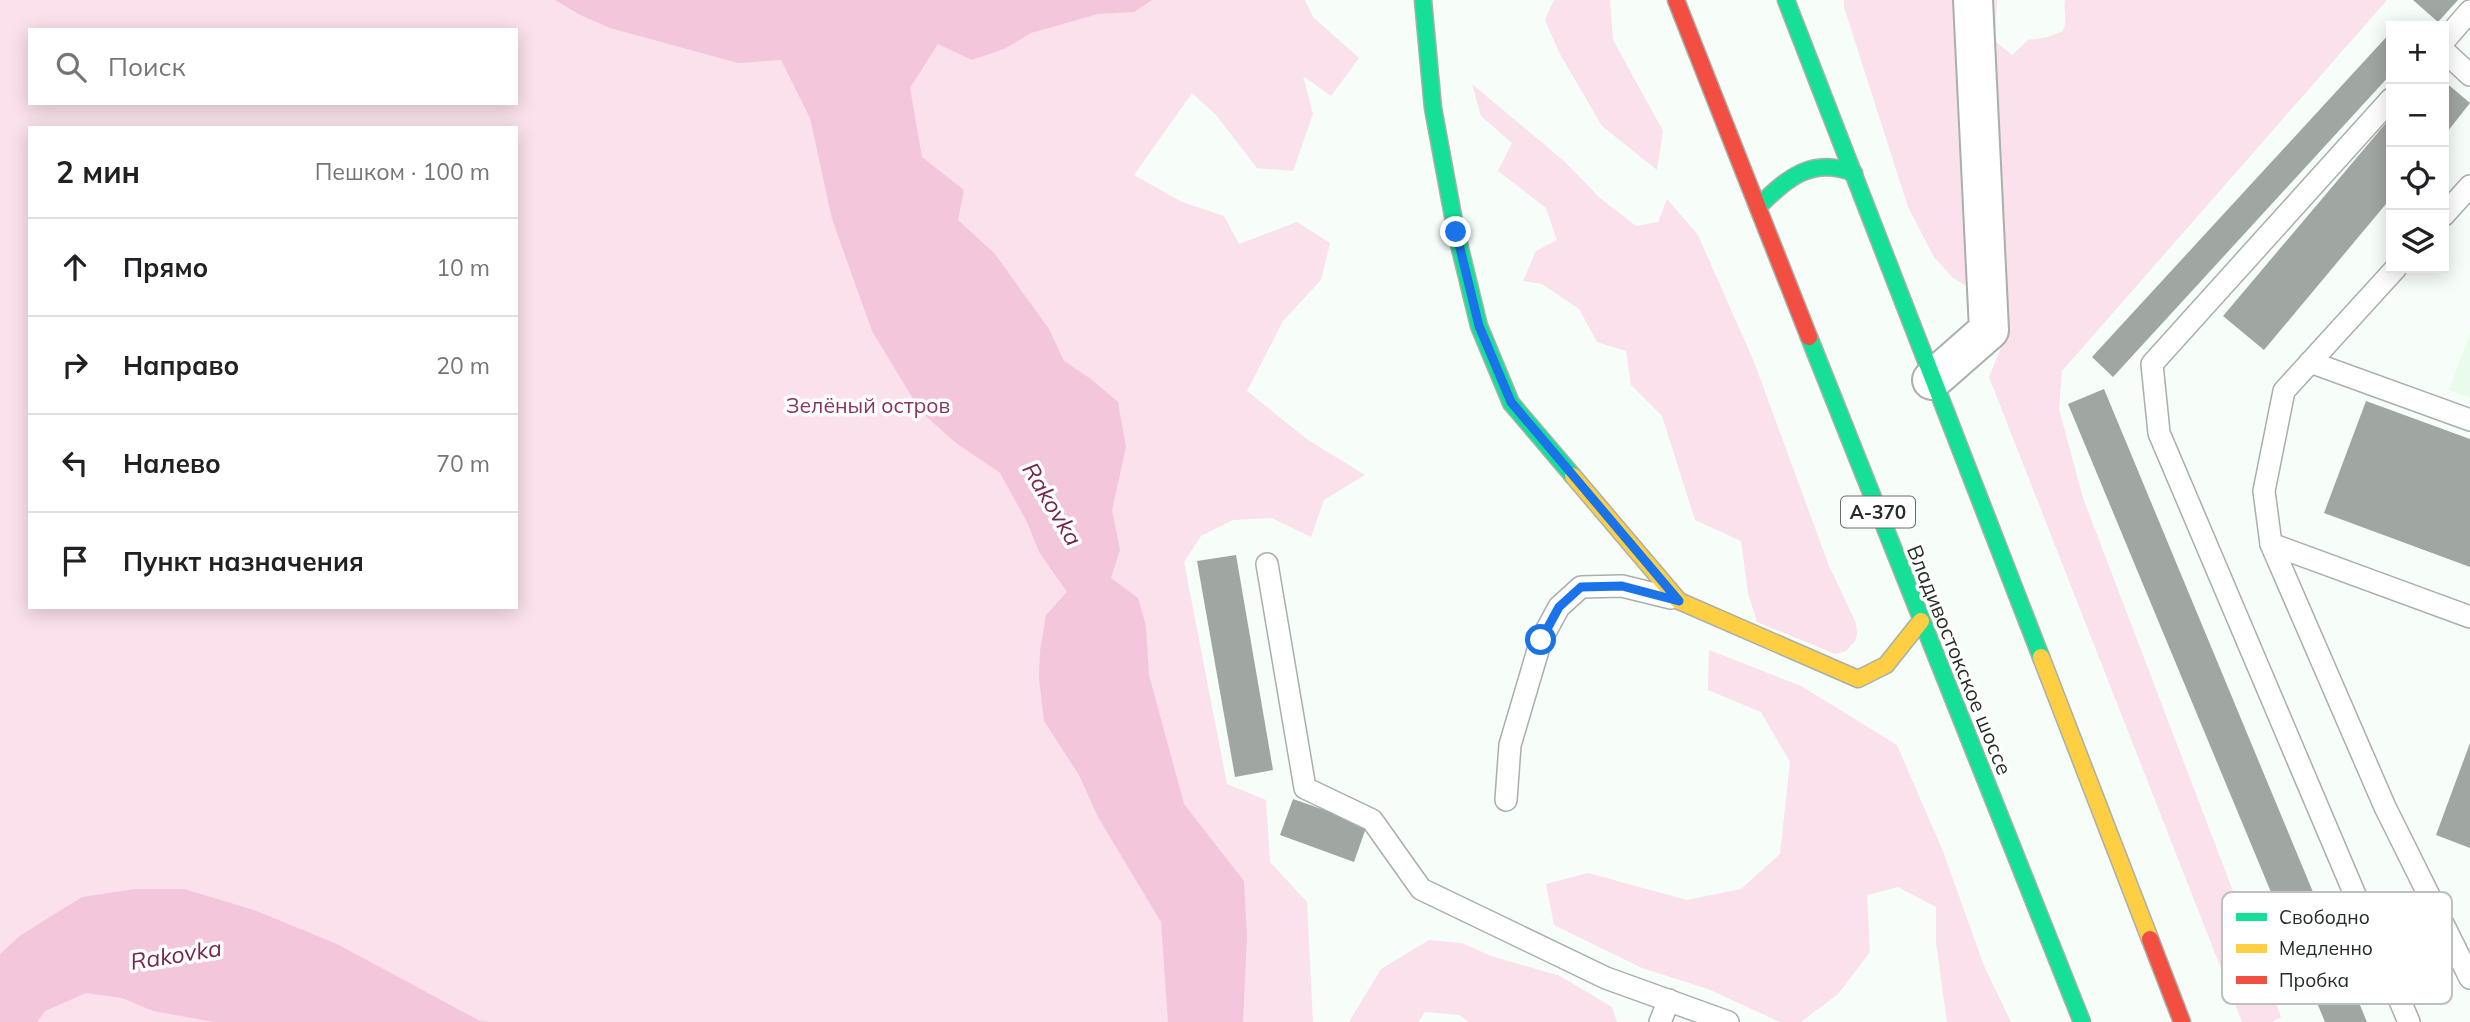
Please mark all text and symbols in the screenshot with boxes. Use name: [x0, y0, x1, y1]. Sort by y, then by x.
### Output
map controls: [2386, 21, 2449, 273]
button: +: [2386, 21, 2449, 84]
search box: [28, 28, 518, 105]
icon: search: [52, 48, 90, 86]
text: Поиск: [108, 50, 186, 83]
button: −: [2386, 84, 2449, 147]
button: locate: [2386, 147, 2449, 210]
text: 2 мин: [56, 153, 140, 191]
text: Пешком · 100 m: [315, 157, 490, 186]
button: layers: [2386, 210, 2449, 273]
route end: [1440, 216, 1471, 247]
icon: ahead: [56, 248, 94, 286]
text: Прямо: [123, 251, 208, 284]
text: 10 m: [436, 253, 490, 282]
icon: right: [56, 346, 94, 384]
text: Направо: [123, 349, 239, 382]
text: 20 m: [436, 351, 490, 380]
park label: Зелёный остров: [786, 392, 950, 418]
icon: left: [56, 444, 94, 482]
text: Налево: [123, 447, 221, 480]
text: 70 m: [436, 449, 490, 478]
water label: Rakovka: [1016, 457, 1089, 551]
road number: А-370: [1841, 496, 1915, 527]
street label: Владивостокское шоссе: [1902, 541, 2018, 778]
icon: arrive: [56, 542, 94, 580]
text: Пункт назначения: [123, 545, 364, 578]
route start: [1525, 624, 1556, 655]
legend: [2222, 892, 2452, 1004]
text: Свободно: [2279, 905, 2370, 929]
water label: Rakovka: [128, 933, 224, 976]
text: Медленно: [2279, 936, 2373, 960]
text: Пробка: [2279, 968, 2349, 992]

